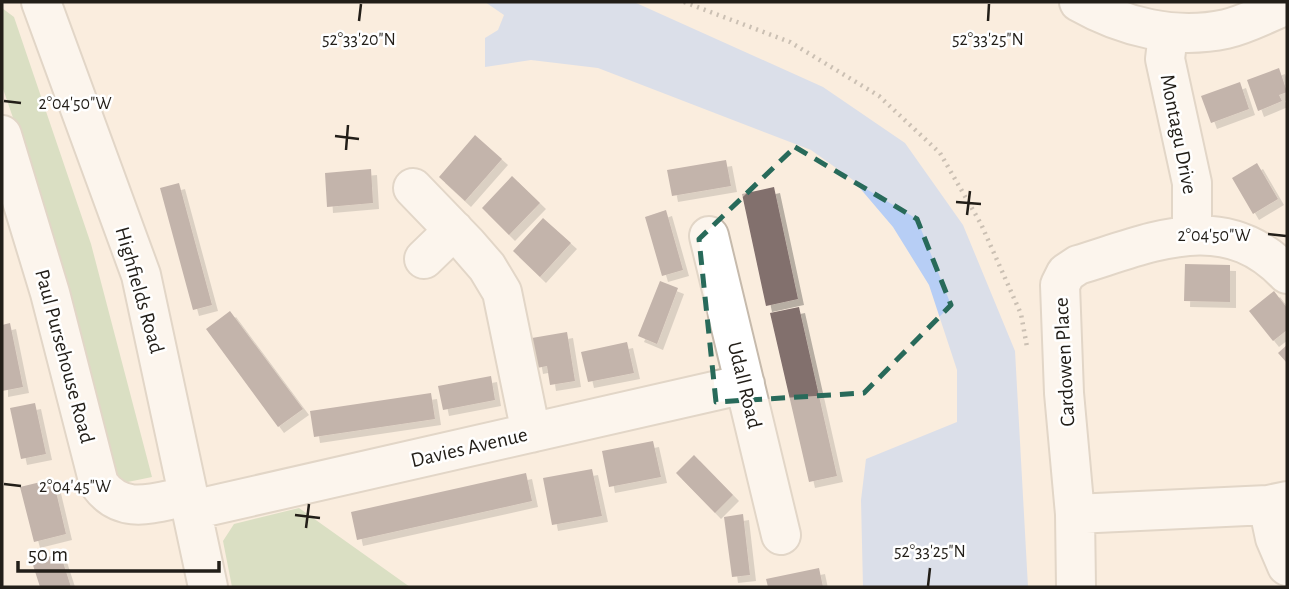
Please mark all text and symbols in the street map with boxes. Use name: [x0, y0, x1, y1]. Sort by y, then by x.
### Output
text: 52°33'20"N: [322, 31, 396, 49]
text: 52°33'25"N: [952, 31, 1024, 49]
street label: Montagu Drive: [1157, 72, 1200, 196]
text: 2°04'50"W: [38, 95, 112, 113]
street label: Highfields Road: [111, 224, 168, 356]
text: 2°04'50"W: [1177, 227, 1251, 245]
street label: Paul Pursehouse Road: [31, 267, 98, 446]
street label: Cardowen Place: [1051, 297, 1078, 427]
street label: Udall Road: [724, 340, 765, 431]
street label: Davies Avenue: [409, 424, 529, 471]
text: 2°04'45"W: [39, 478, 111, 496]
scale bar: [18, 530, 219, 574]
text: 52°33'25"N: [894, 543, 966, 561]
text: 50 m: [28, 544, 68, 565]

